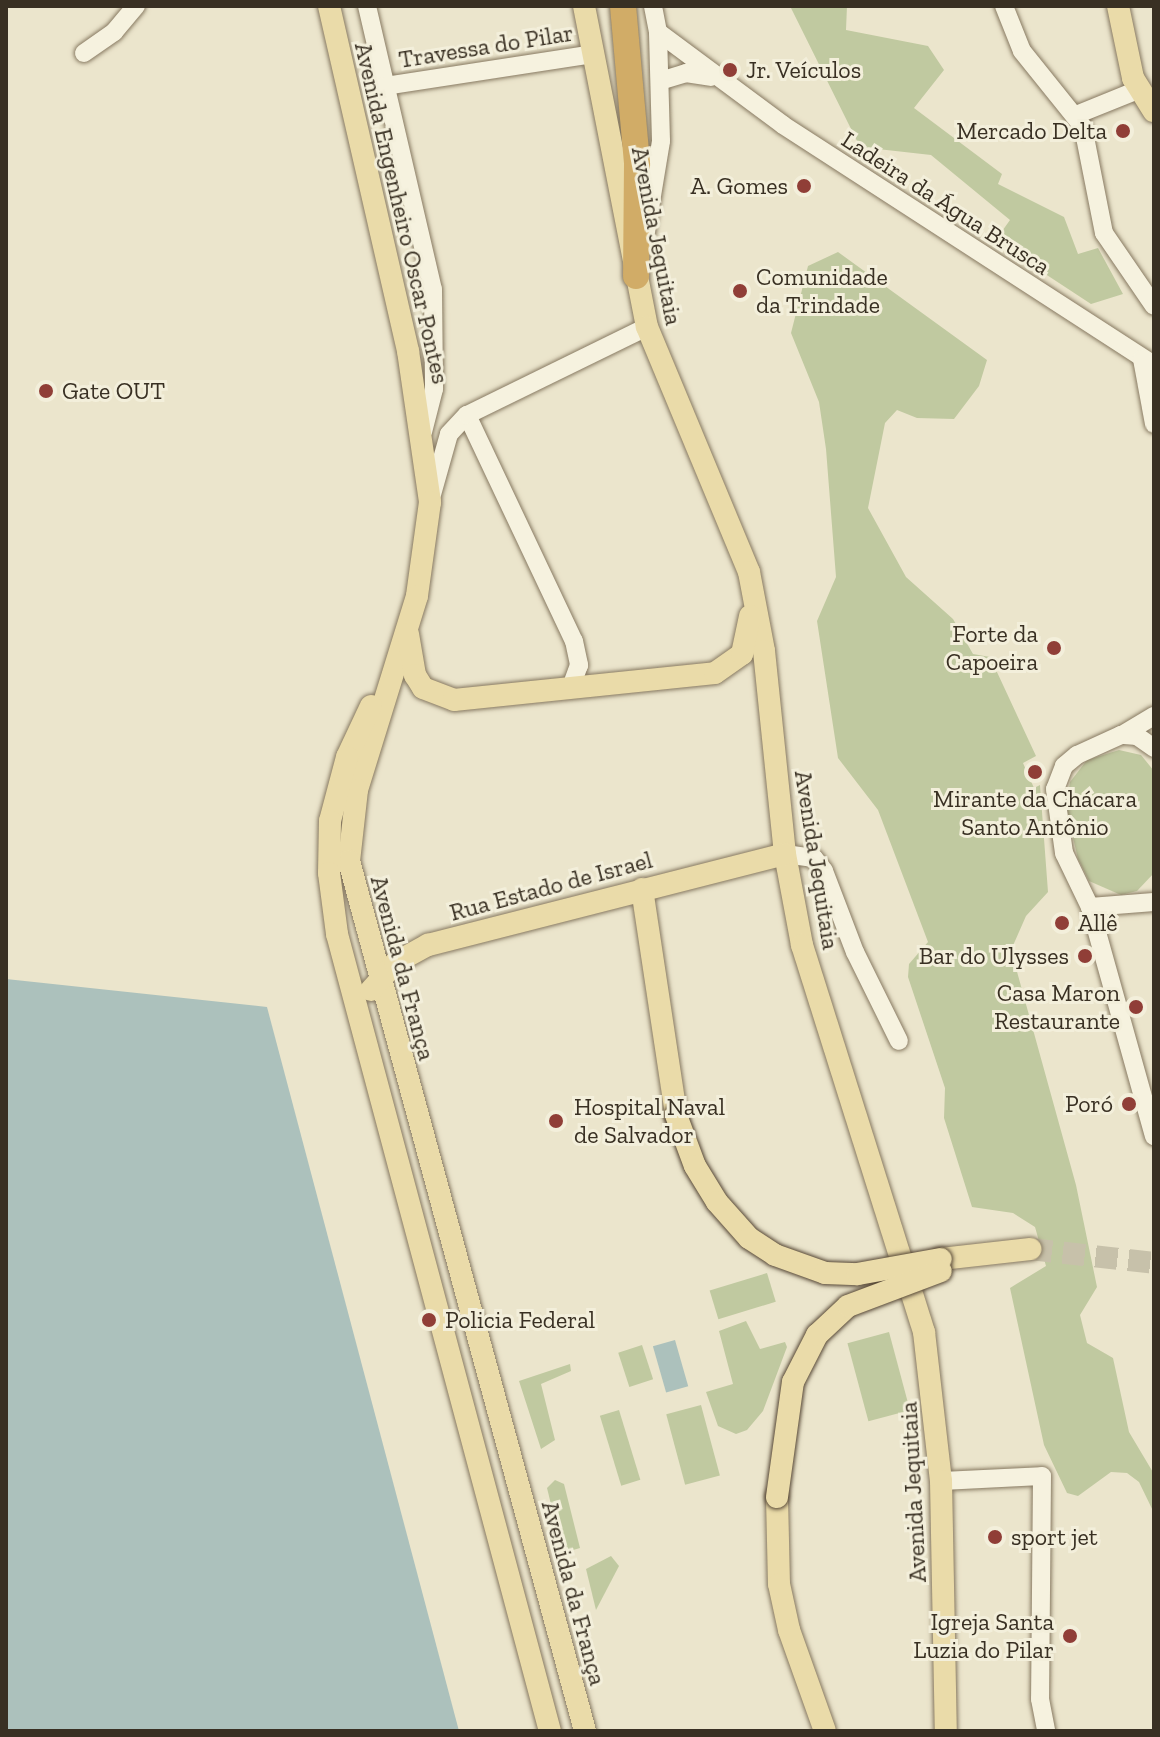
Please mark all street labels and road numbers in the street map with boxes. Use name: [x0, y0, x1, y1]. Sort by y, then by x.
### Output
street label: Travessa do Pilar: [397, 18, 575, 74]
street label: Avenida Engenheiro Oscar Pontes: [349, 39, 455, 387]
street label: Ladeira da Água Brusca: [836, 125, 1056, 281]
street label: Avenida Jequitaia: [626, 144, 688, 328]
street label: Avenida Jequitaia: [789, 768, 845, 952]
street label: Rua Estado de Israel: [446, 845, 656, 927]
street label: Avenida da França: [365, 873, 441, 1063]
street label: Avenida Jequitaia: [894, 1401, 932, 1583]
street label: Avenida da França: [536, 1498, 612, 1688]

